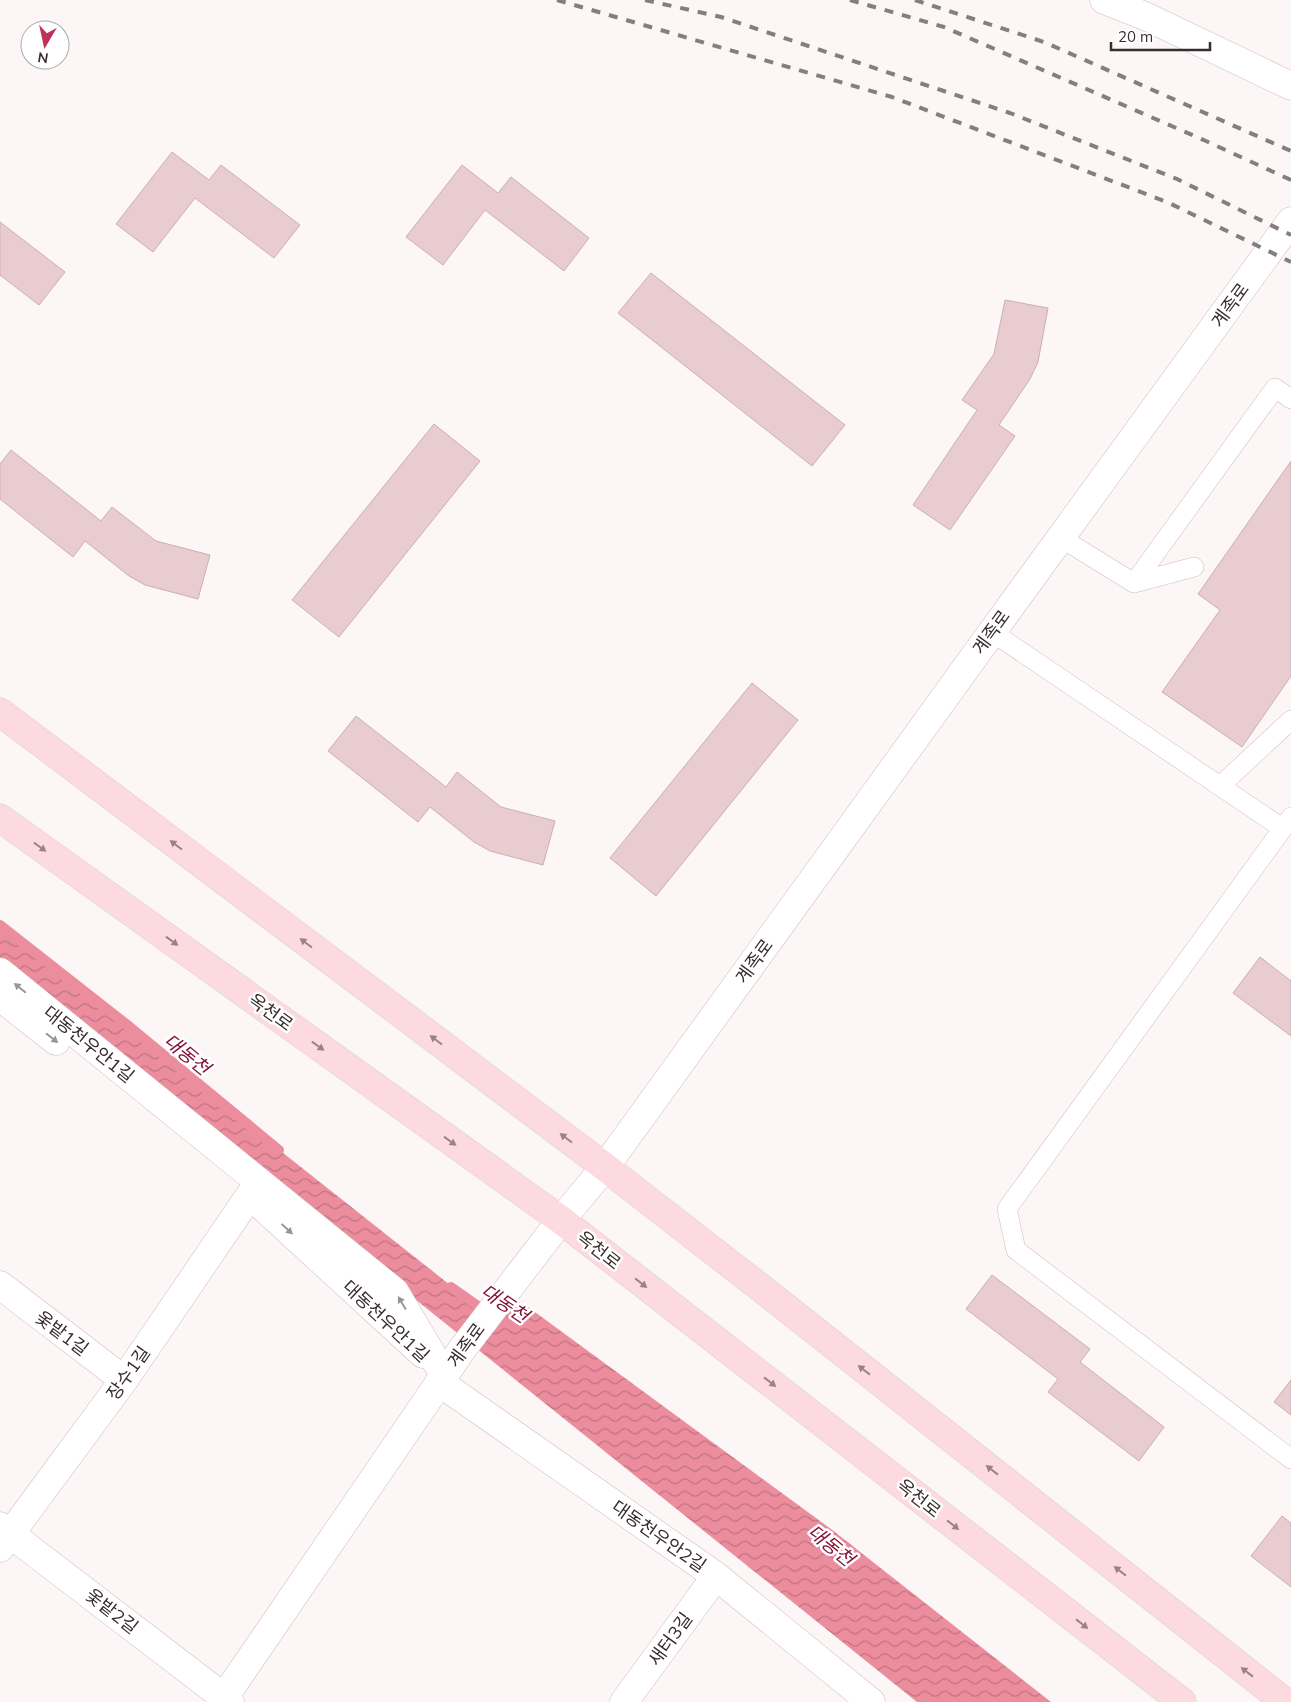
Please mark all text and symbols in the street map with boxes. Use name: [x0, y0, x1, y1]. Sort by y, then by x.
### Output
north arrow: [20, 20, 70, 70]
scale bar: [1111, 20, 1210, 52]
text: 20 m: [1118, 27, 1153, 46]
text: N: [36, 48, 50, 68]
street label: 계족로: [1206, 278, 1254, 332]
street label: 계족로: [967, 605, 1015, 659]
one-way arrow: [169, 840, 183, 850]
one-way arrow: [33, 842, 47, 852]
street label: 계족로: [730, 934, 778, 988]
one-way arrow: [165, 936, 179, 946]
one-way arrow: [300, 937, 313, 948]
one-way arrow: [14, 983, 27, 994]
street label: 옥천로: [244, 988, 298, 1036]
street label: 대동천우안1길: [39, 1000, 139, 1088]
water label: 대동천: [159, 1028, 216, 1081]
one-way arrow: [45, 1033, 58, 1044]
one-way arrow: [430, 1035, 443, 1046]
one-way arrow: [311, 1041, 325, 1051]
one-way arrow: [559, 1133, 573, 1143]
one-way arrow: [443, 1136, 457, 1146]
one-way arrow: [281, 1223, 294, 1234]
street label: 옥천로: [572, 1226, 626, 1274]
street label: 대동천우안1길: [338, 1275, 434, 1367]
one-way arrow: [634, 1277, 647, 1288]
water label: 대동천: [477, 1278, 535, 1328]
one-way arrow: [397, 1296, 406, 1309]
street label: 옻밭1길: [31, 1306, 93, 1360]
street label: 계족로: [442, 1318, 490, 1372]
street label: 장수1길: [101, 1342, 155, 1404]
one-way arrow: [858, 1364, 871, 1375]
one-way arrow: [763, 1377, 777, 1387]
one-way arrow: [986, 1465, 999, 1476]
street label: 옥천로: [892, 1474, 946, 1522]
street label: 대동천우안2길: [607, 1495, 711, 1577]
water label: 대동천: [803, 1519, 860, 1572]
one-way arrow: [947, 1519, 960, 1530]
one-way arrow: [1113, 1566, 1126, 1577]
street label: 옻밭2길: [81, 1583, 143, 1639]
street label: 새터3길: [643, 1608, 697, 1670]
one-way arrow: [1075, 1619, 1089, 1629]
one-way arrow: [1241, 1666, 1254, 1677]

